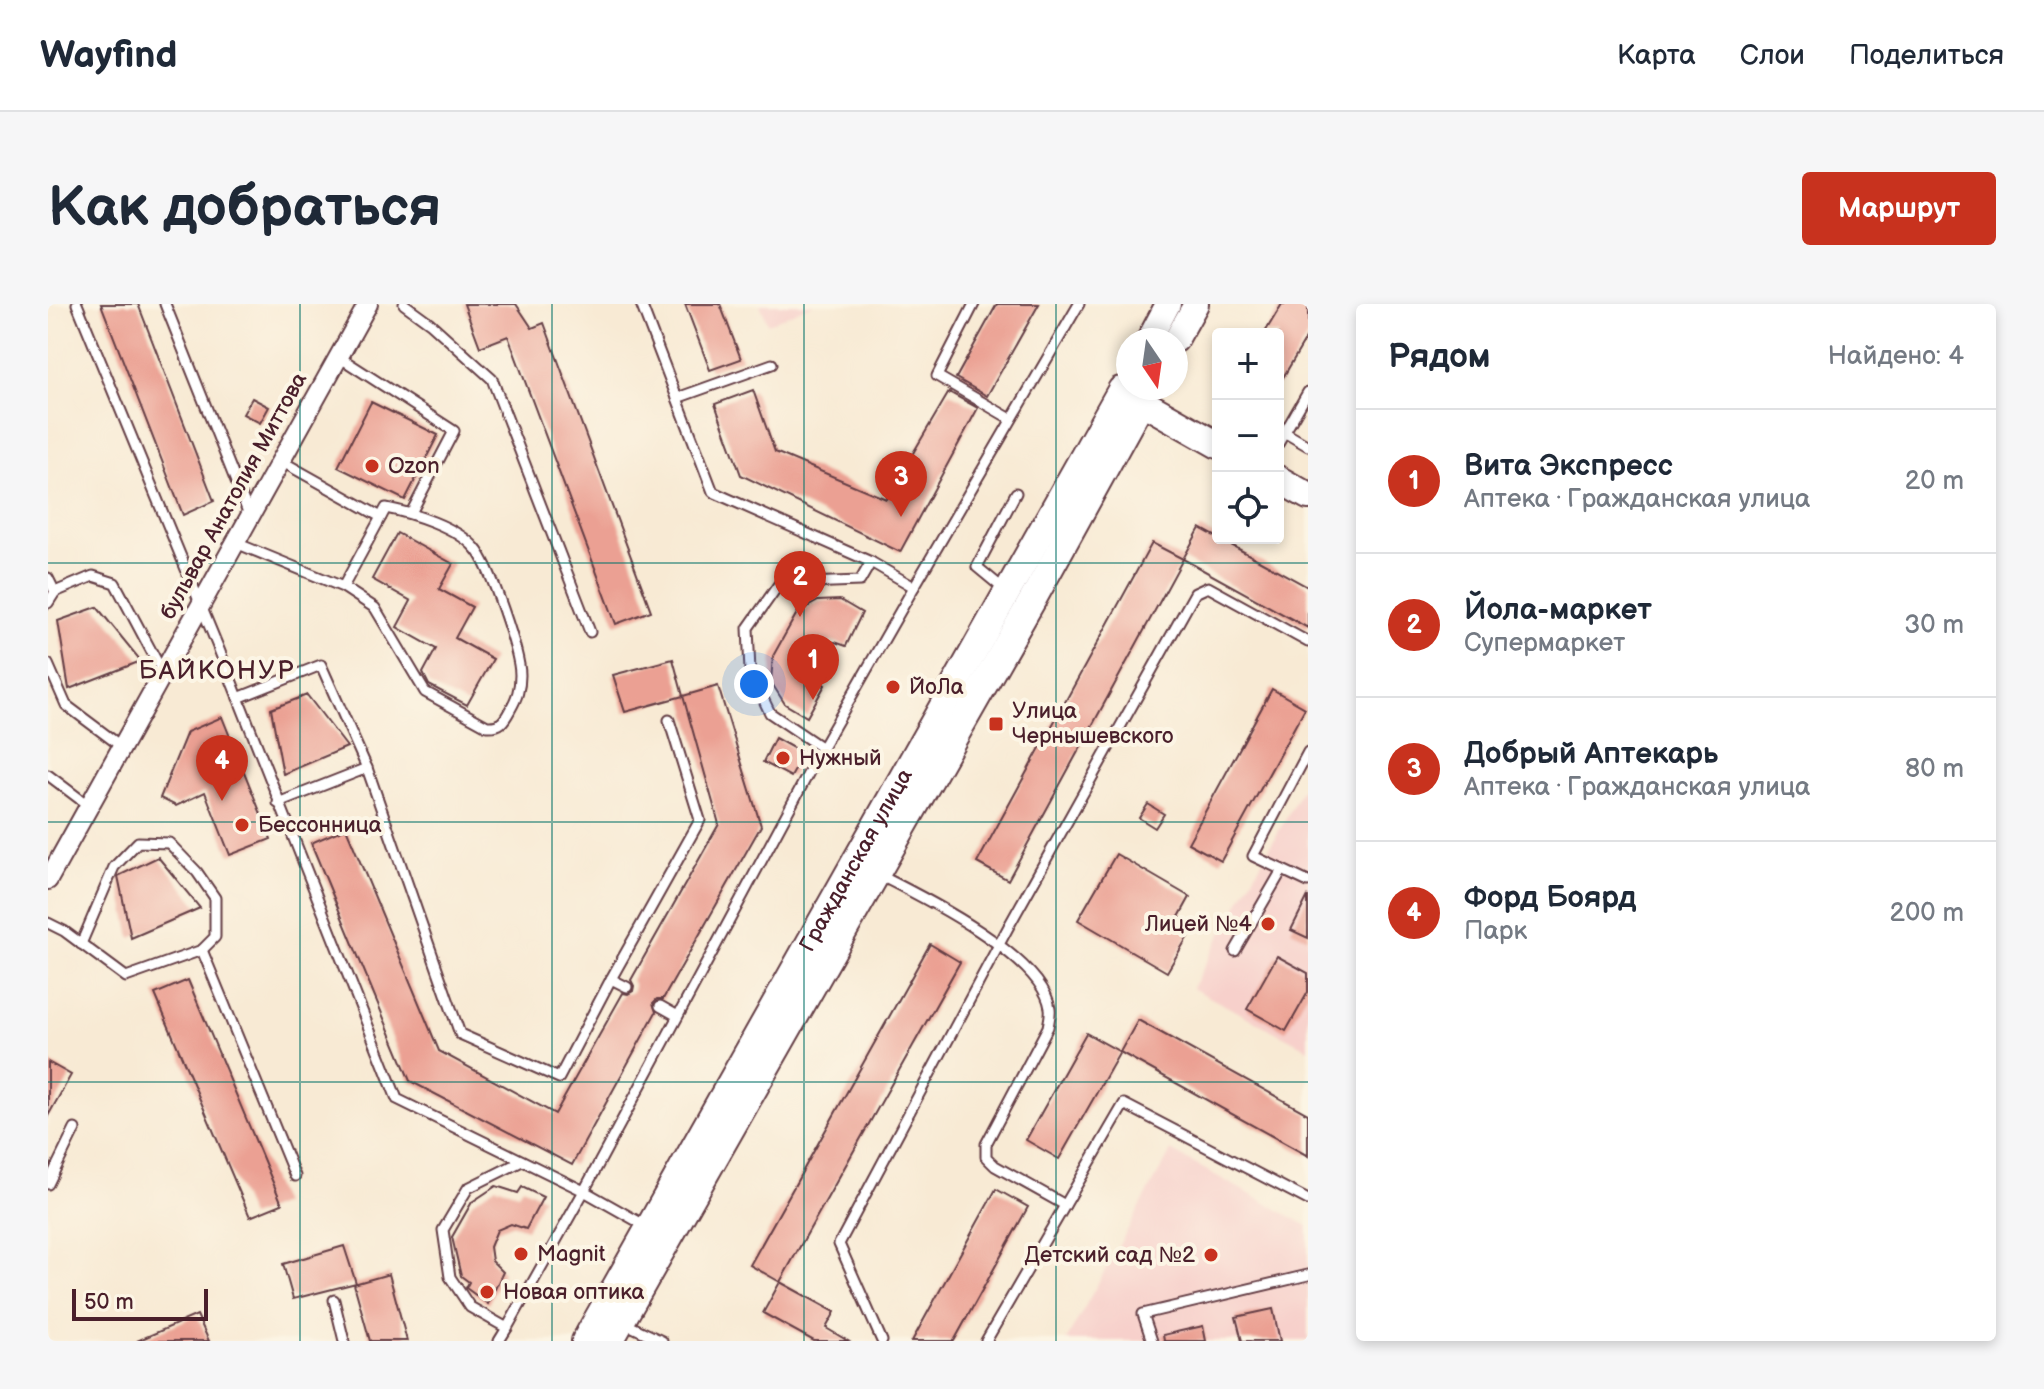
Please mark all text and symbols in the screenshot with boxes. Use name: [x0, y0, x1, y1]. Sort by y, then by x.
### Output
text: Wayfind: [40, 33, 178, 78]
text: Карта: [1617, 39, 1696, 72]
text: Слои: [1740, 39, 1805, 72]
text: Поделиться: [1849, 39, 2004, 72]
button: Маршрут: [1802, 172, 1996, 245]
text: Как добраться: [48, 175, 441, 242]
north arrow: [1116, 328, 1188, 400]
map controls: [1212, 328, 1284, 544]
button: +: [1212, 328, 1284, 400]
text: Рядом: [1388, 336, 1490, 377]
text: Найдено: 4: [1828, 341, 1964, 372]
street label: бульвар Анатолия Миттова: [155, 368, 313, 624]
button: −: [1212, 400, 1284, 472]
text: Вита Экспресс: [1464, 448, 1673, 484]
pin: 3: [875, 451, 927, 517]
place label: Ozon: [388, 453, 440, 480]
marker: Ozon: [363, 457, 381, 475]
text: 1: [1409, 466, 1419, 497]
text: 20 m: [1905, 466, 1964, 497]
button: locate: [1212, 472, 1284, 544]
text: Аптека · Гражданская улица: [1464, 484, 1810, 515]
pin: 2: [774, 551, 826, 617]
text: Йола-маркет: [1464, 592, 1652, 628]
text: 2: [1406, 610, 1422, 641]
text: 30 m: [1904, 610, 1964, 641]
text: Супермаркет: [1464, 628, 1625, 659]
pin: 1: [787, 634, 839, 700]
district label: БАЙКОНУР: [139, 656, 295, 687]
your location: [734, 664, 774, 704]
place label: ЙоЛа: [909, 674, 964, 701]
marker: ЙоЛа: [884, 678, 902, 696]
place label: Улица Чернышевского: [1012, 698, 1173, 750]
marker: Улица Чернышевского: [987, 715, 1005, 733]
pin: 4: [196, 735, 248, 801]
text: Добрый Аптекарь: [1464, 736, 1718, 772]
place label: Нужный: [799, 745, 882, 772]
marker: Нужный: [774, 749, 792, 767]
text: 3: [1406, 754, 1422, 785]
text: 80 m: [1905, 754, 1964, 785]
street label: Гражданская улица: [794, 764, 918, 956]
text: Аптека · Гражданская улица: [1464, 772, 1810, 803]
place label: Бессонница: [258, 812, 382, 839]
marker: Бессонница: [233, 816, 251, 834]
text: Форд Боярд: [1464, 880, 1636, 916]
text: 4: [1406, 898, 1422, 929]
text: 200 m: [1890, 898, 1964, 929]
place label: Лицей №4: [1144, 911, 1253, 938]
marker: Лицей №4: [1259, 915, 1277, 933]
text: Парк: [1464, 916, 1527, 947]
place label: Magnit: [537, 1241, 606, 1268]
place label: Детский сад №2: [1024, 1242, 1195, 1269]
marker: Magnit: [512, 1245, 530, 1263]
marker: Детский сад №2: [1202, 1246, 1220, 1264]
place label: Новая оптика: [503, 1279, 645, 1306]
marker: Новая оптика: [478, 1283, 496, 1301]
scale bar: [72, 1285, 208, 1321]
text: 50 m: [84, 1289, 134, 1316]

